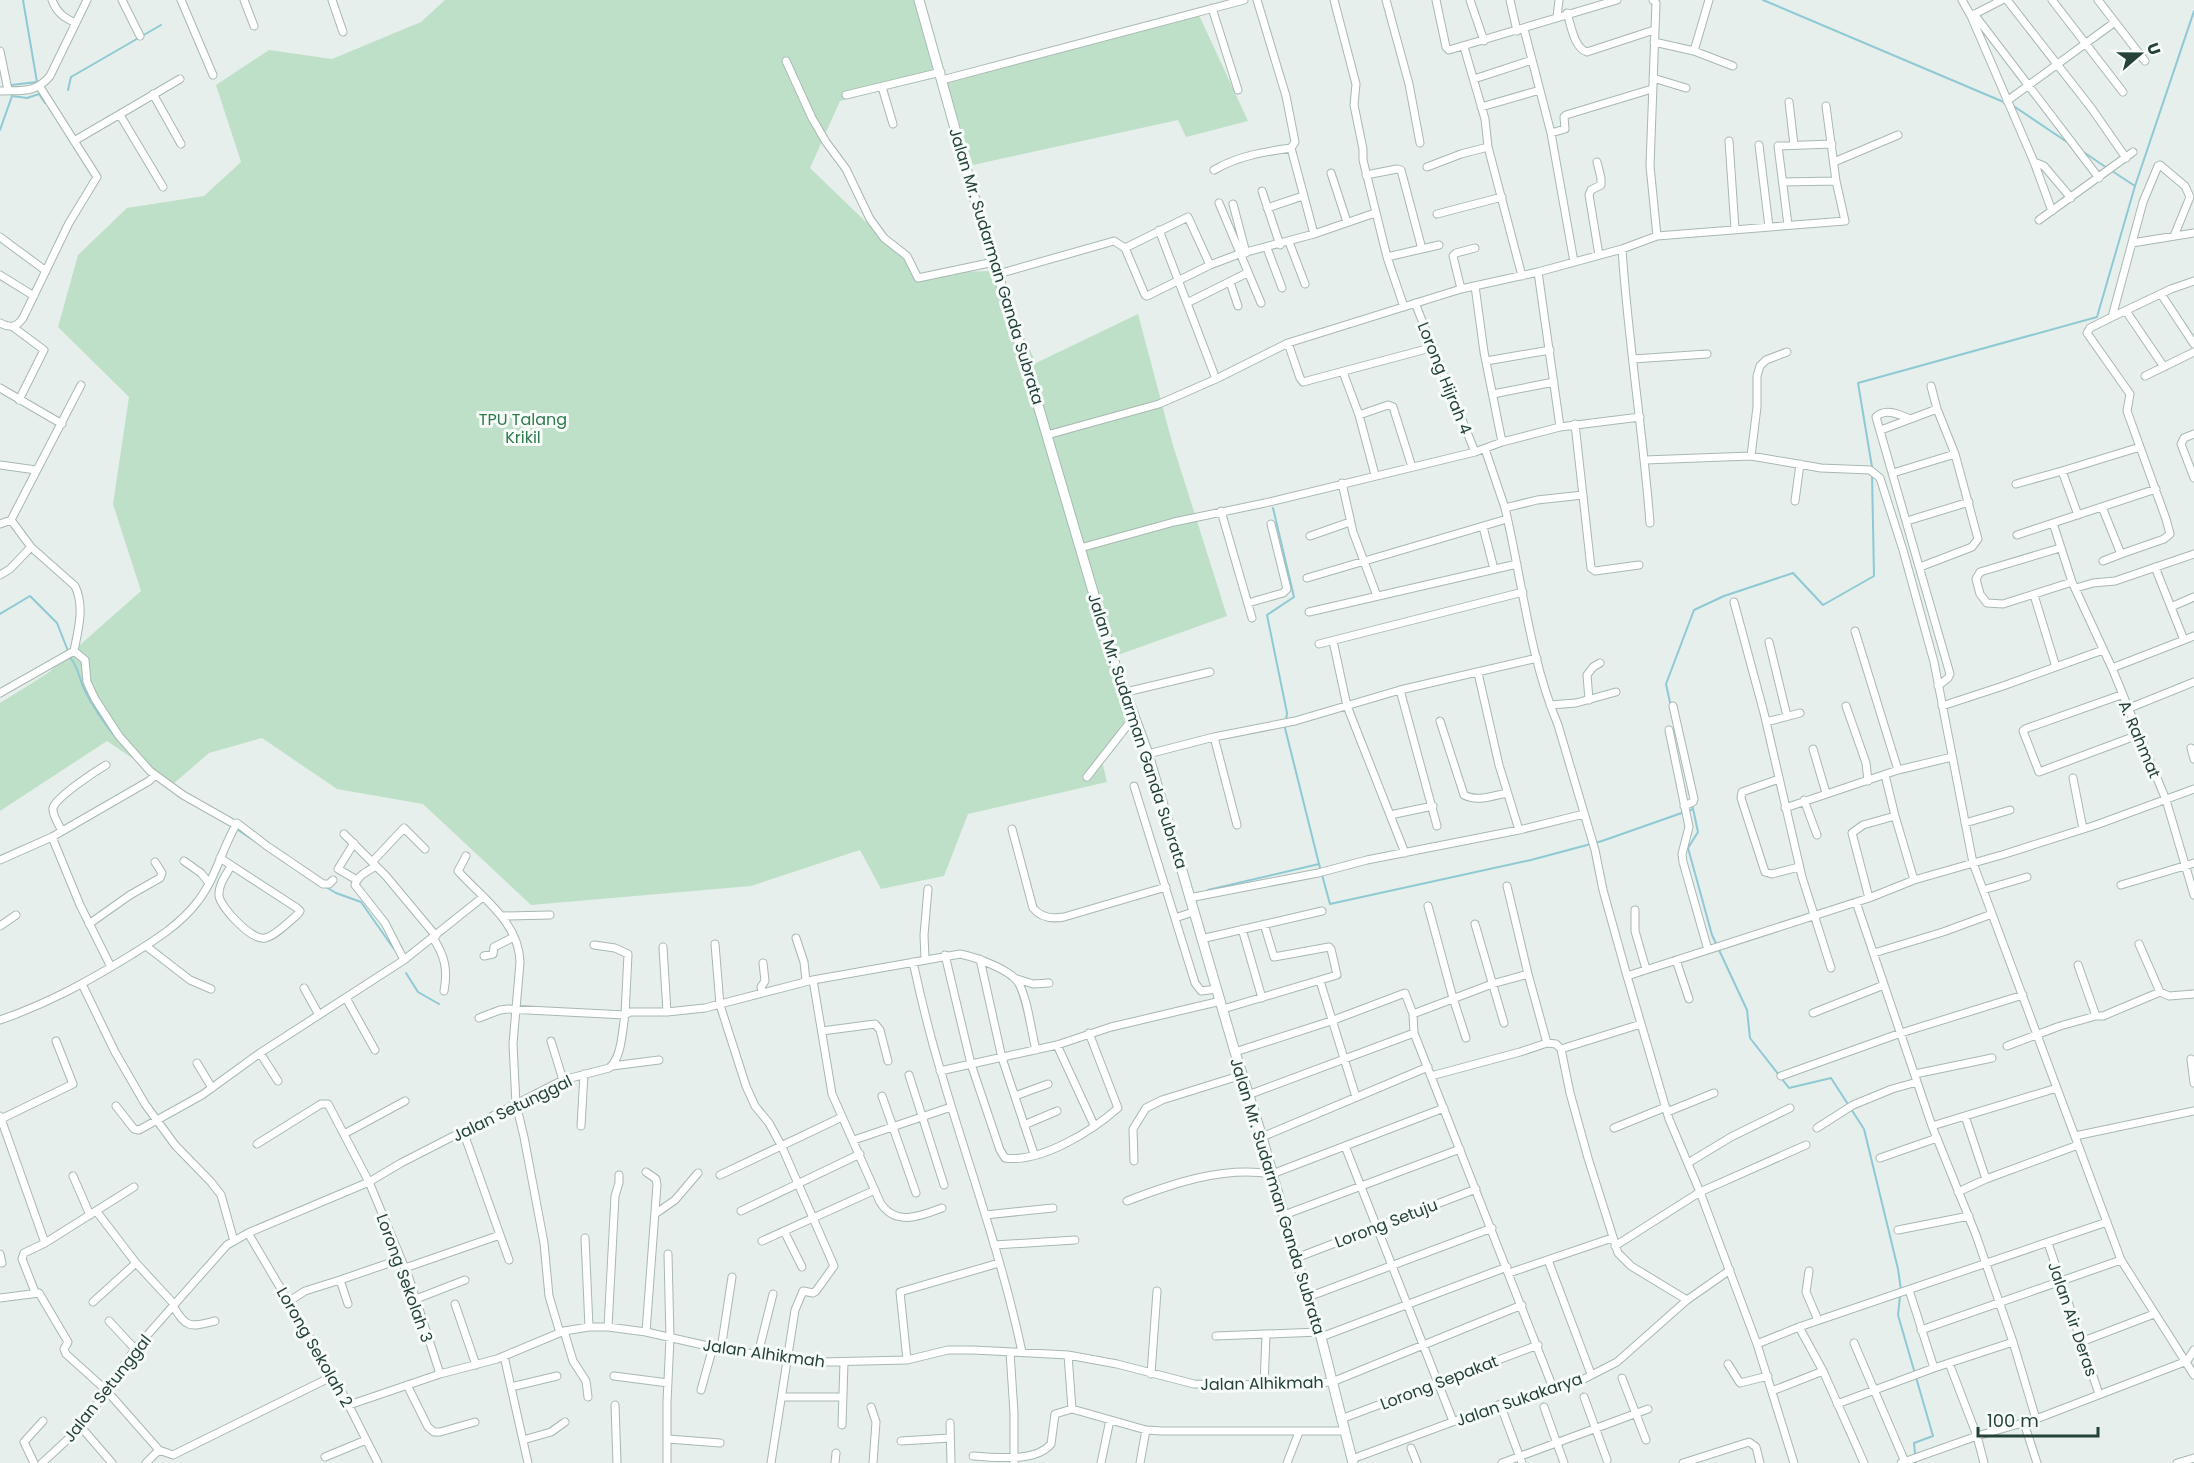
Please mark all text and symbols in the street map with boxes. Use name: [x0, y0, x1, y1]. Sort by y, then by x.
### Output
north arrow: [2110, 24, 2170, 84]
text: U: [2141, 40, 2166, 58]
street label: Jalan Mr. Sudarman Ganda Subrata: [943, 125, 1050, 407]
street label: Lorong Hijrah 4: [1412, 319, 1477, 438]
park label: TPU Talang Krikil: [479, 408, 567, 449]
street label: Jalan Mr. Sudarman Ganda Subrata: [1082, 591, 1193, 872]
street label: A. Rahmat: [2113, 697, 2166, 782]
street label: Jalan Mr. Sudarman Ganda Subrata: [1224, 1055, 1331, 1337]
street label: Jalan Setunggal: [449, 1069, 576, 1147]
street label: Lorong Setuju: [1332, 1193, 1441, 1254]
street label: Lorong Sekolah 3: [371, 1211, 438, 1346]
street label: Jalan Air Deras: [2042, 1259, 2103, 1380]
street label: Lorong Sekolah 2: [271, 1283, 358, 1411]
street label: Jalan Setunggal: [58, 1330, 157, 1447]
street label: Jalan Alhikmah: [701, 1334, 827, 1373]
street label: Lorong Sepakat: [1377, 1349, 1502, 1416]
street label: Jalan Sukakarya: [1453, 1367, 1585, 1432]
street label: Jalan Alhikmah: [1200, 1371, 1324, 1396]
scale bar: [1978, 1400, 2098, 1438]
text: 100 m: [1987, 1408, 2039, 1433]

